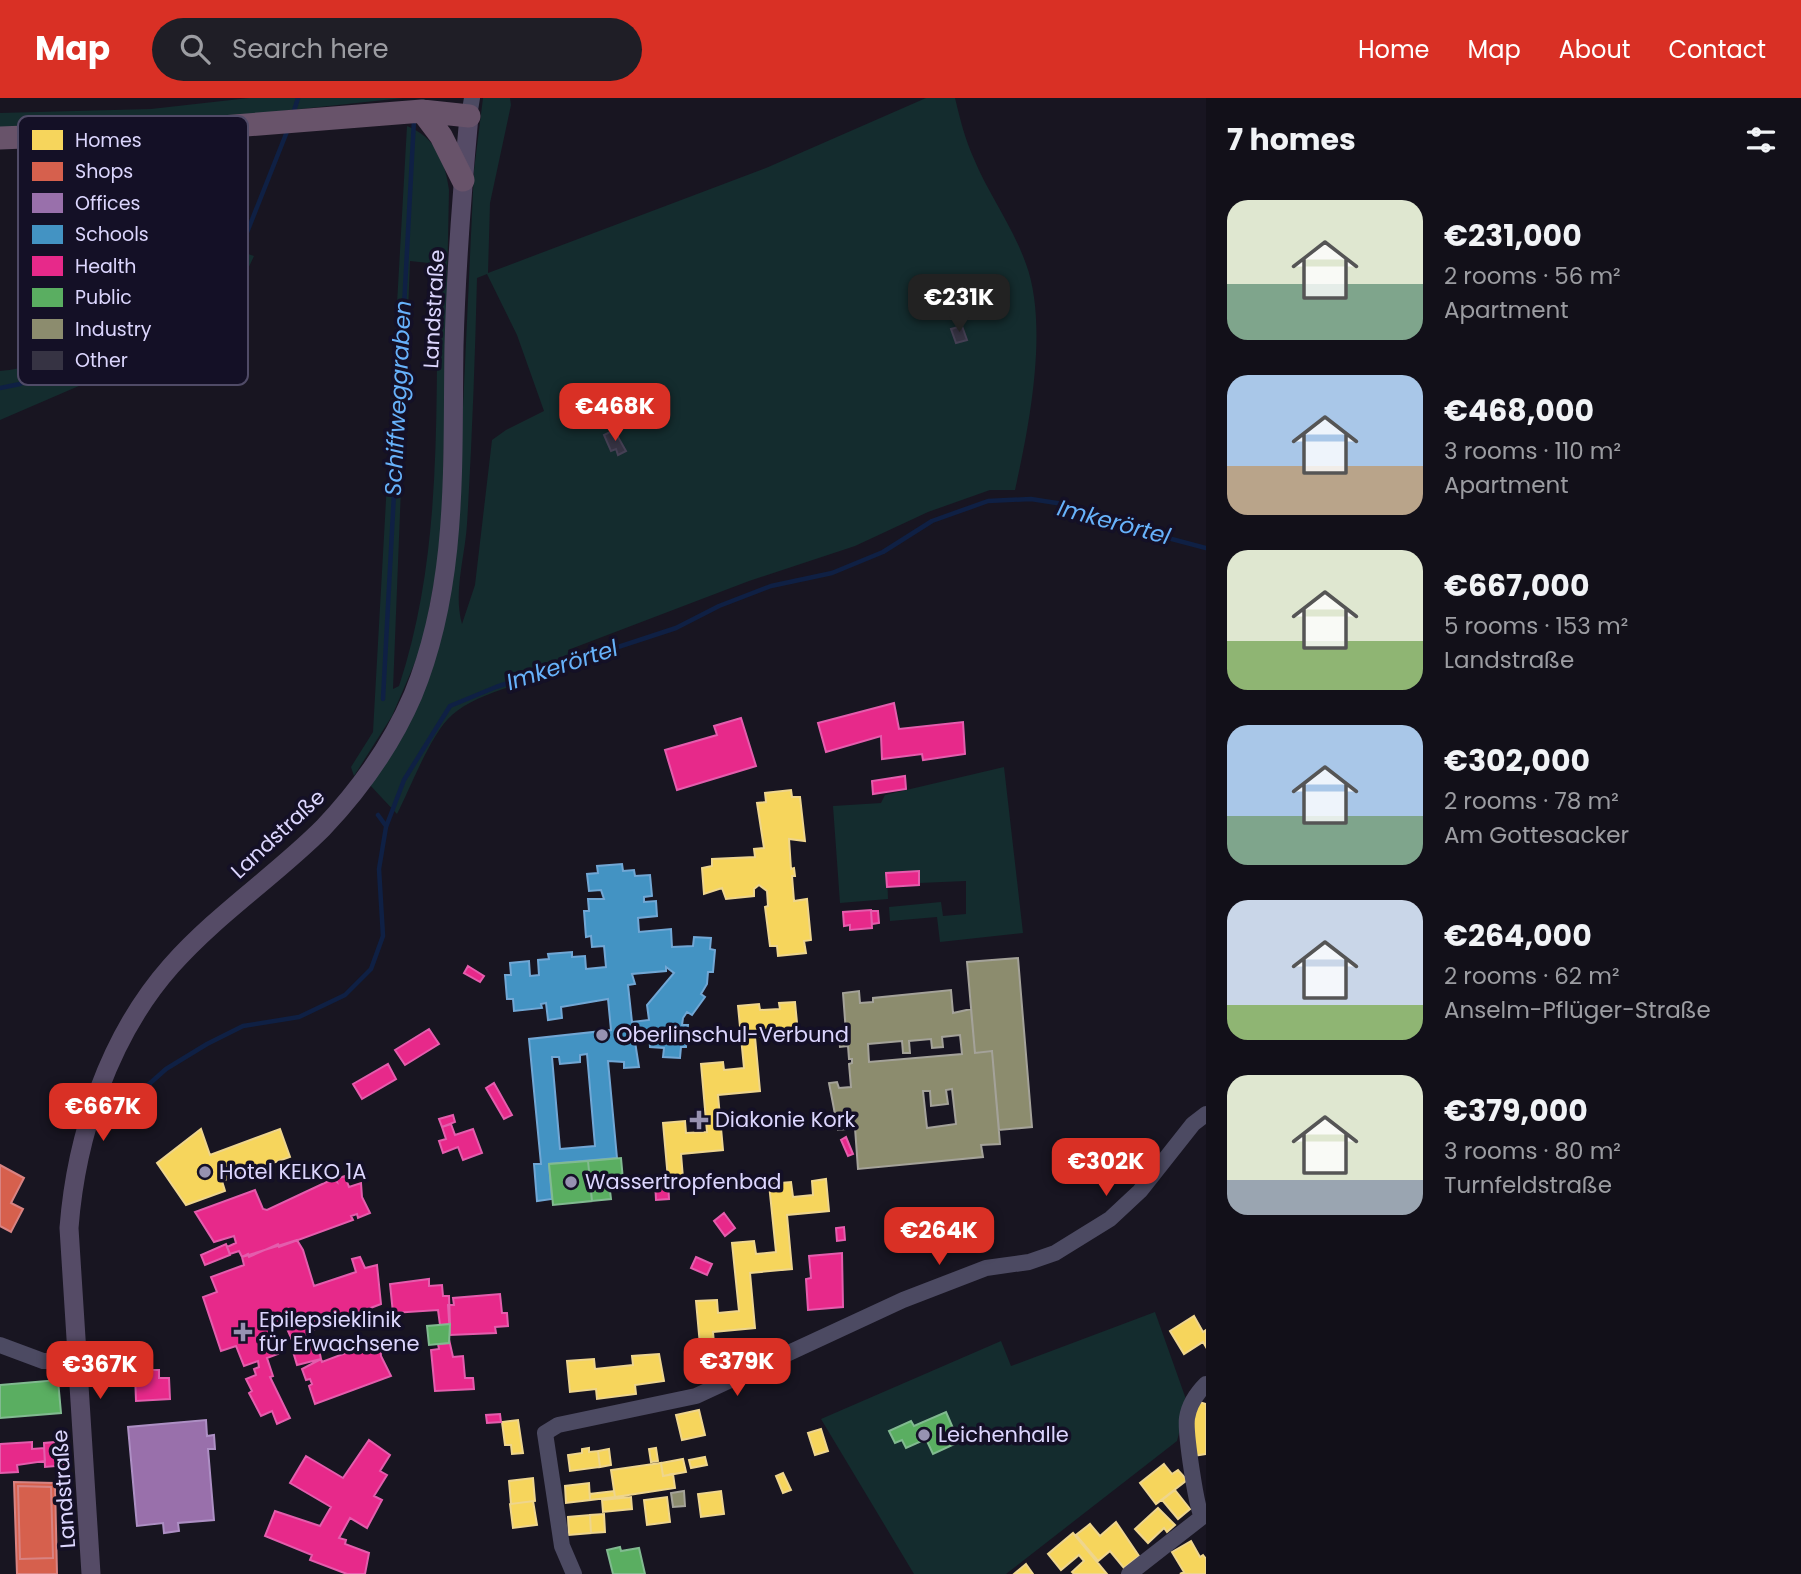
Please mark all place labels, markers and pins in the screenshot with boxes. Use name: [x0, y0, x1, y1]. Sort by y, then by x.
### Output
pin: €231K: [910, 274, 1008, 334]
pin: €468K: [566, 384, 664, 443]
place label: Oberlinschul-Verbund: [616, 1020, 849, 1049]
marker: Oberlinschul-Verbund: [594, 1027, 610, 1043]
pin: €667K: [54, 1084, 152, 1143]
place label: Diakonie Kork: [715, 1105, 856, 1134]
marker: Diakonie Kork: [689, 1110, 709, 1130]
pin: €302K: [1057, 1138, 1155, 1198]
place label: Hotel KELKO 1A: [219, 1157, 366, 1186]
marker: Hotel KELKO 1A: [197, 1164, 213, 1180]
place label: Wassertropfenbad: [585, 1167, 782, 1196]
marker: Wassertropfenbad: [563, 1174, 579, 1190]
pin: €264K: [890, 1208, 988, 1267]
place label: Epilepsieklinik für Erwachsene: [259, 1305, 419, 1358]
marker: Epilepsieklinik für Erwachsene: [233, 1322, 253, 1342]
pin: €379K: [688, 1338, 786, 1398]
pin: €367K: [51, 1342, 149, 1401]
place label: Leichenhalle: [938, 1420, 1069, 1449]
marker: Leichenhalle: [916, 1427, 932, 1443]

